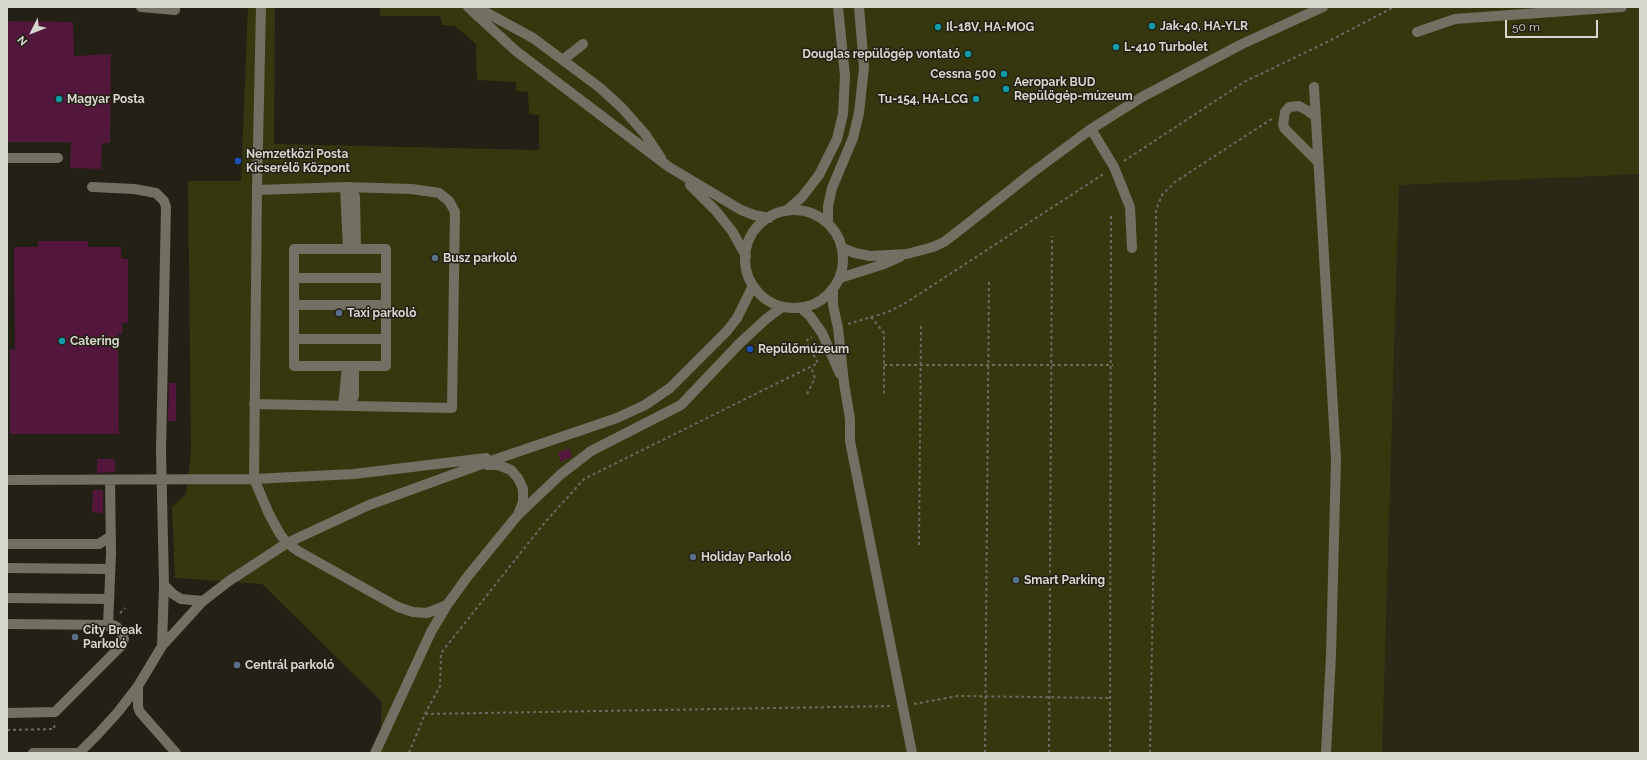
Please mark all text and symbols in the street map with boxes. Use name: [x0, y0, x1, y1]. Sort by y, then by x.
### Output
north arrow: [12, 12, 52, 52]
scale bar: [1507, 12, 1600, 38]
place label: Jak-40, HA-YLR: [1160, 19, 1248, 33]
place label: Il-18V, HA-MOG: [946, 20, 1034, 34]
text: 50 m: [1512, 20, 1540, 34]
marker: Jak-40, HA-YLR: [1147, 21, 1157, 31]
marker: Il-18V, HA-MOG: [933, 22, 943, 32]
text: N: [15, 33, 30, 48]
place label: L-410 Turbolet: [1124, 40, 1208, 54]
marker: L-410 Turbolet: [1111, 42, 1121, 52]
place label: Douglas repülőgép vontató: [802, 47, 960, 61]
marker: Douglas repülőgép vontató: [963, 49, 973, 59]
place label: Cessna 500: [930, 67, 996, 81]
marker: Cessna 500: [999, 69, 1009, 79]
place label: Aeropark BUD Repülőgép-múzeum: [1014, 75, 1133, 103]
marker: Aeropark BUD Repülőgép-múzeum: [1001, 84, 1011, 94]
place label: Magyar Posta: [67, 92, 145, 106]
place label: Tu-154, HA-LCG: [878, 92, 968, 106]
marker: Magyar Posta: [54, 94, 64, 104]
marker: Tu-154, HA-LCG: [971, 94, 981, 104]
place label: Nemzetközi Posta Kicserélő Központ: [246, 147, 350, 175]
marker: Nemzetközi Posta Kicserélő Központ: [233, 156, 243, 166]
place label: Busz parkoló: [443, 251, 517, 265]
marker: Busz parkoló: [430, 253, 440, 263]
place label: Taxi parkoló: [347, 306, 416, 320]
marker: Taxi parkoló: [334, 308, 344, 318]
place label: Catering: [70, 334, 119, 348]
marker: Catering: [57, 336, 67, 346]
place label: Repülőmúzeum: [758, 342, 849, 356]
marker: Repülőmúzeum: [745, 344, 755, 354]
place label: Holiday Parkoló: [701, 550, 791, 564]
marker: Holiday Parkoló: [688, 552, 698, 562]
place label: Smart Parking: [1024, 573, 1105, 587]
marker: Smart Parking: [1011, 575, 1021, 585]
place label: City Break Parkoló: [83, 623, 142, 651]
marker: City Break Parkoló: [70, 632, 80, 642]
place label: Centrál parkoló: [245, 658, 334, 672]
marker: Centrál parkoló: [232, 660, 242, 670]

